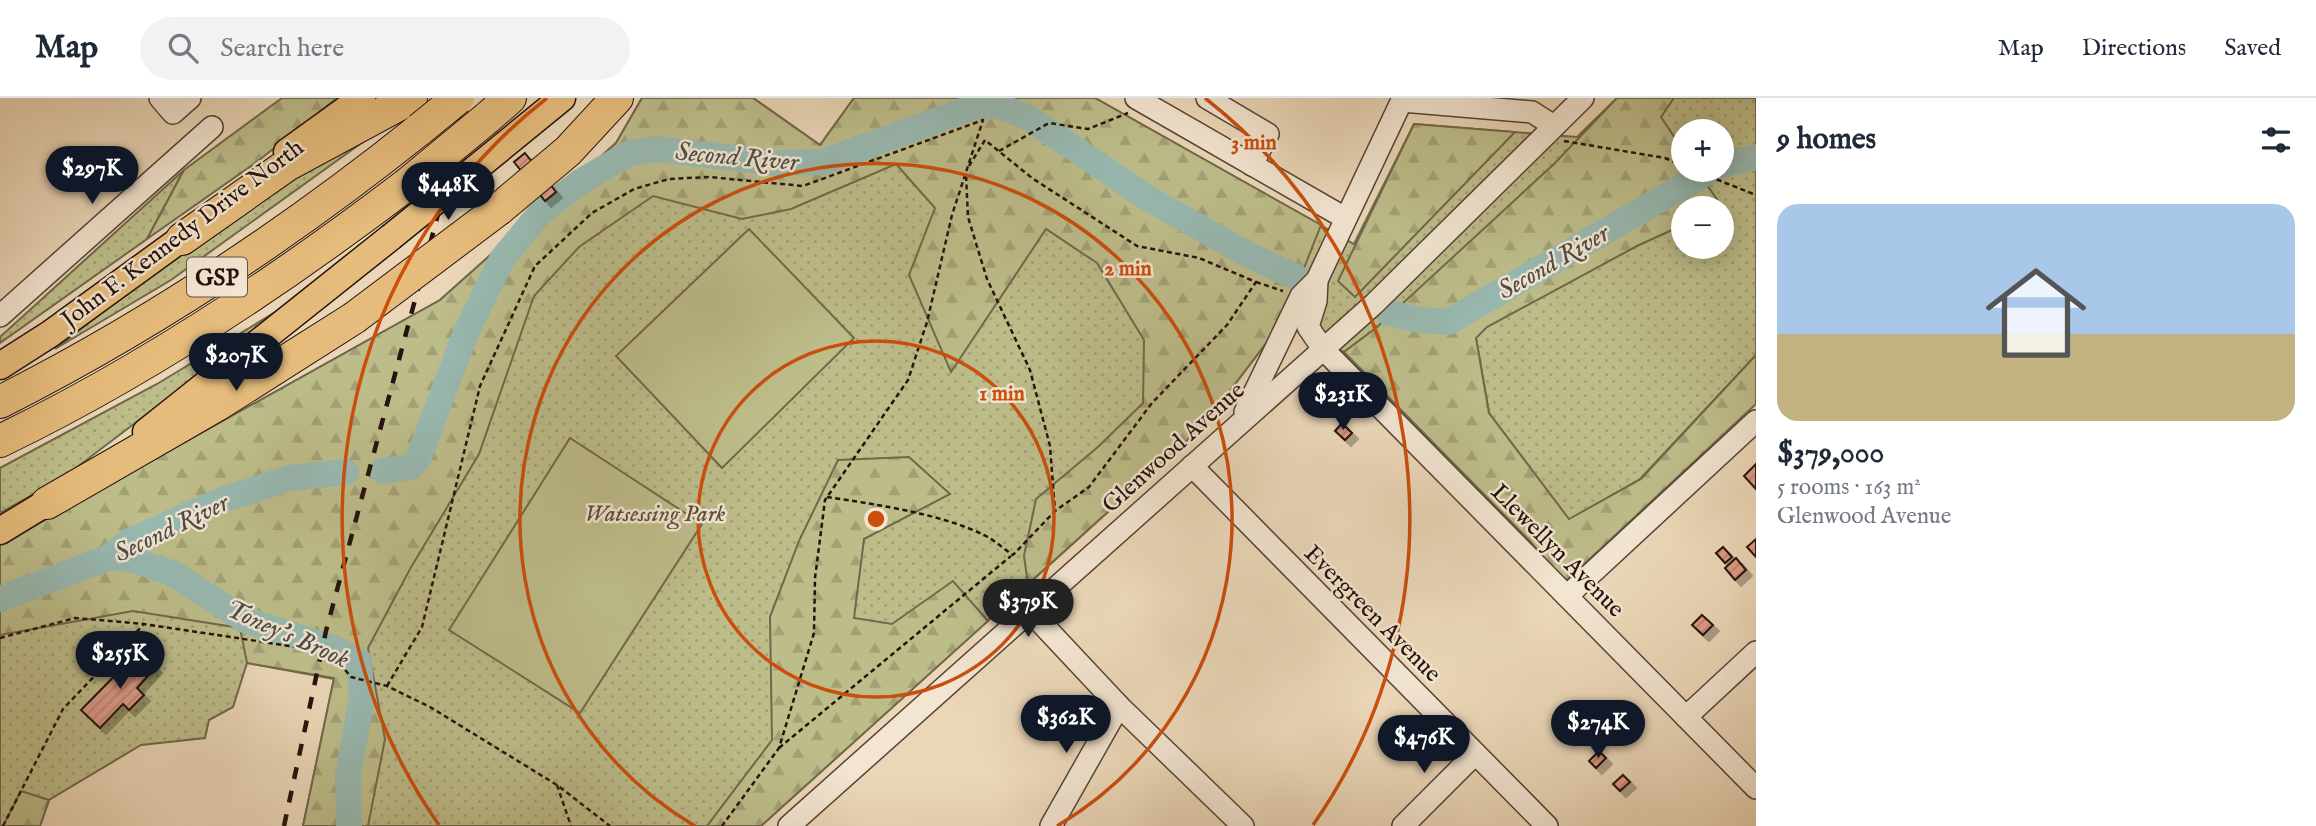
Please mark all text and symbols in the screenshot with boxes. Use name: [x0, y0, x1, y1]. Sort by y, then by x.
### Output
search box: [140, 17, 630, 80]
text: Map: [35, 27, 98, 69]
icon: search: [164, 29, 202, 67]
text: Search here: [220, 32, 344, 65]
text: Map: [1998, 33, 2044, 64]
text: Directions: [2082, 33, 2186, 64]
text: Saved: [2224, 33, 2281, 64]
map controls: [1671, 119, 1734, 259]
button: +: [1671, 119, 1734, 182]
text: 9 homes: [1777, 121, 1876, 159]
icon: filters: [2257, 121, 2295, 159]
text: 3 min: [1231, 130, 1277, 157]
street label: John F. Kennedy Drive North: [53, 133, 311, 337]
water label: Second River: [674, 136, 801, 179]
pin: $297K: [43, 146, 141, 206]
text: $297K: [62, 154, 122, 183]
pin: $448K: [399, 162, 497, 222]
text: $448K: [418, 170, 478, 199]
button: −: [1671, 196, 1734, 259]
water label: Second River: [1492, 217, 1616, 307]
icon: home: [1973, 250, 2099, 376]
text: 2 min: [1104, 256, 1152, 283]
road number: GSP: [187, 258, 247, 296]
pin: $207K: [187, 334, 285, 393]
text: $207K: [205, 341, 267, 370]
pin: $231K: [1294, 372, 1392, 432]
street label: Glenwood Avenue: [1096, 376, 1252, 520]
text: $231K: [1314, 380, 1372, 409]
text: 1 min: [979, 381, 1025, 408]
text: $379,000: [1777, 435, 1884, 473]
text: 5 rooms · 163 m²: [1777, 473, 1921, 502]
street label: Llewellyn Avenue: [1483, 477, 1631, 625]
water label: Second River: [109, 486, 235, 570]
park label: Watsessing Park: [585, 499, 726, 530]
text: Glenwood Avenue: [1777, 502, 1951, 531]
centre of rings: [864, 507, 888, 531]
street label: Evergreen Avenue: [1297, 539, 1447, 689]
pin: $379K: [979, 580, 1077, 639]
text: $379K: [999, 587, 1057, 616]
water label: Toney's Brook: [221, 593, 355, 676]
pin: $255K: [71, 632, 169, 691]
text: $255K: [92, 639, 148, 668]
pin: $362K: [1017, 696, 1115, 755]
pin: $274K: [1549, 700, 1647, 760]
text: $362K: [1037, 703, 1095, 732]
text: $274K: [1567, 708, 1629, 737]
pin: $476K: [1375, 716, 1473, 775]
text: $476K: [1394, 723, 1454, 752]

